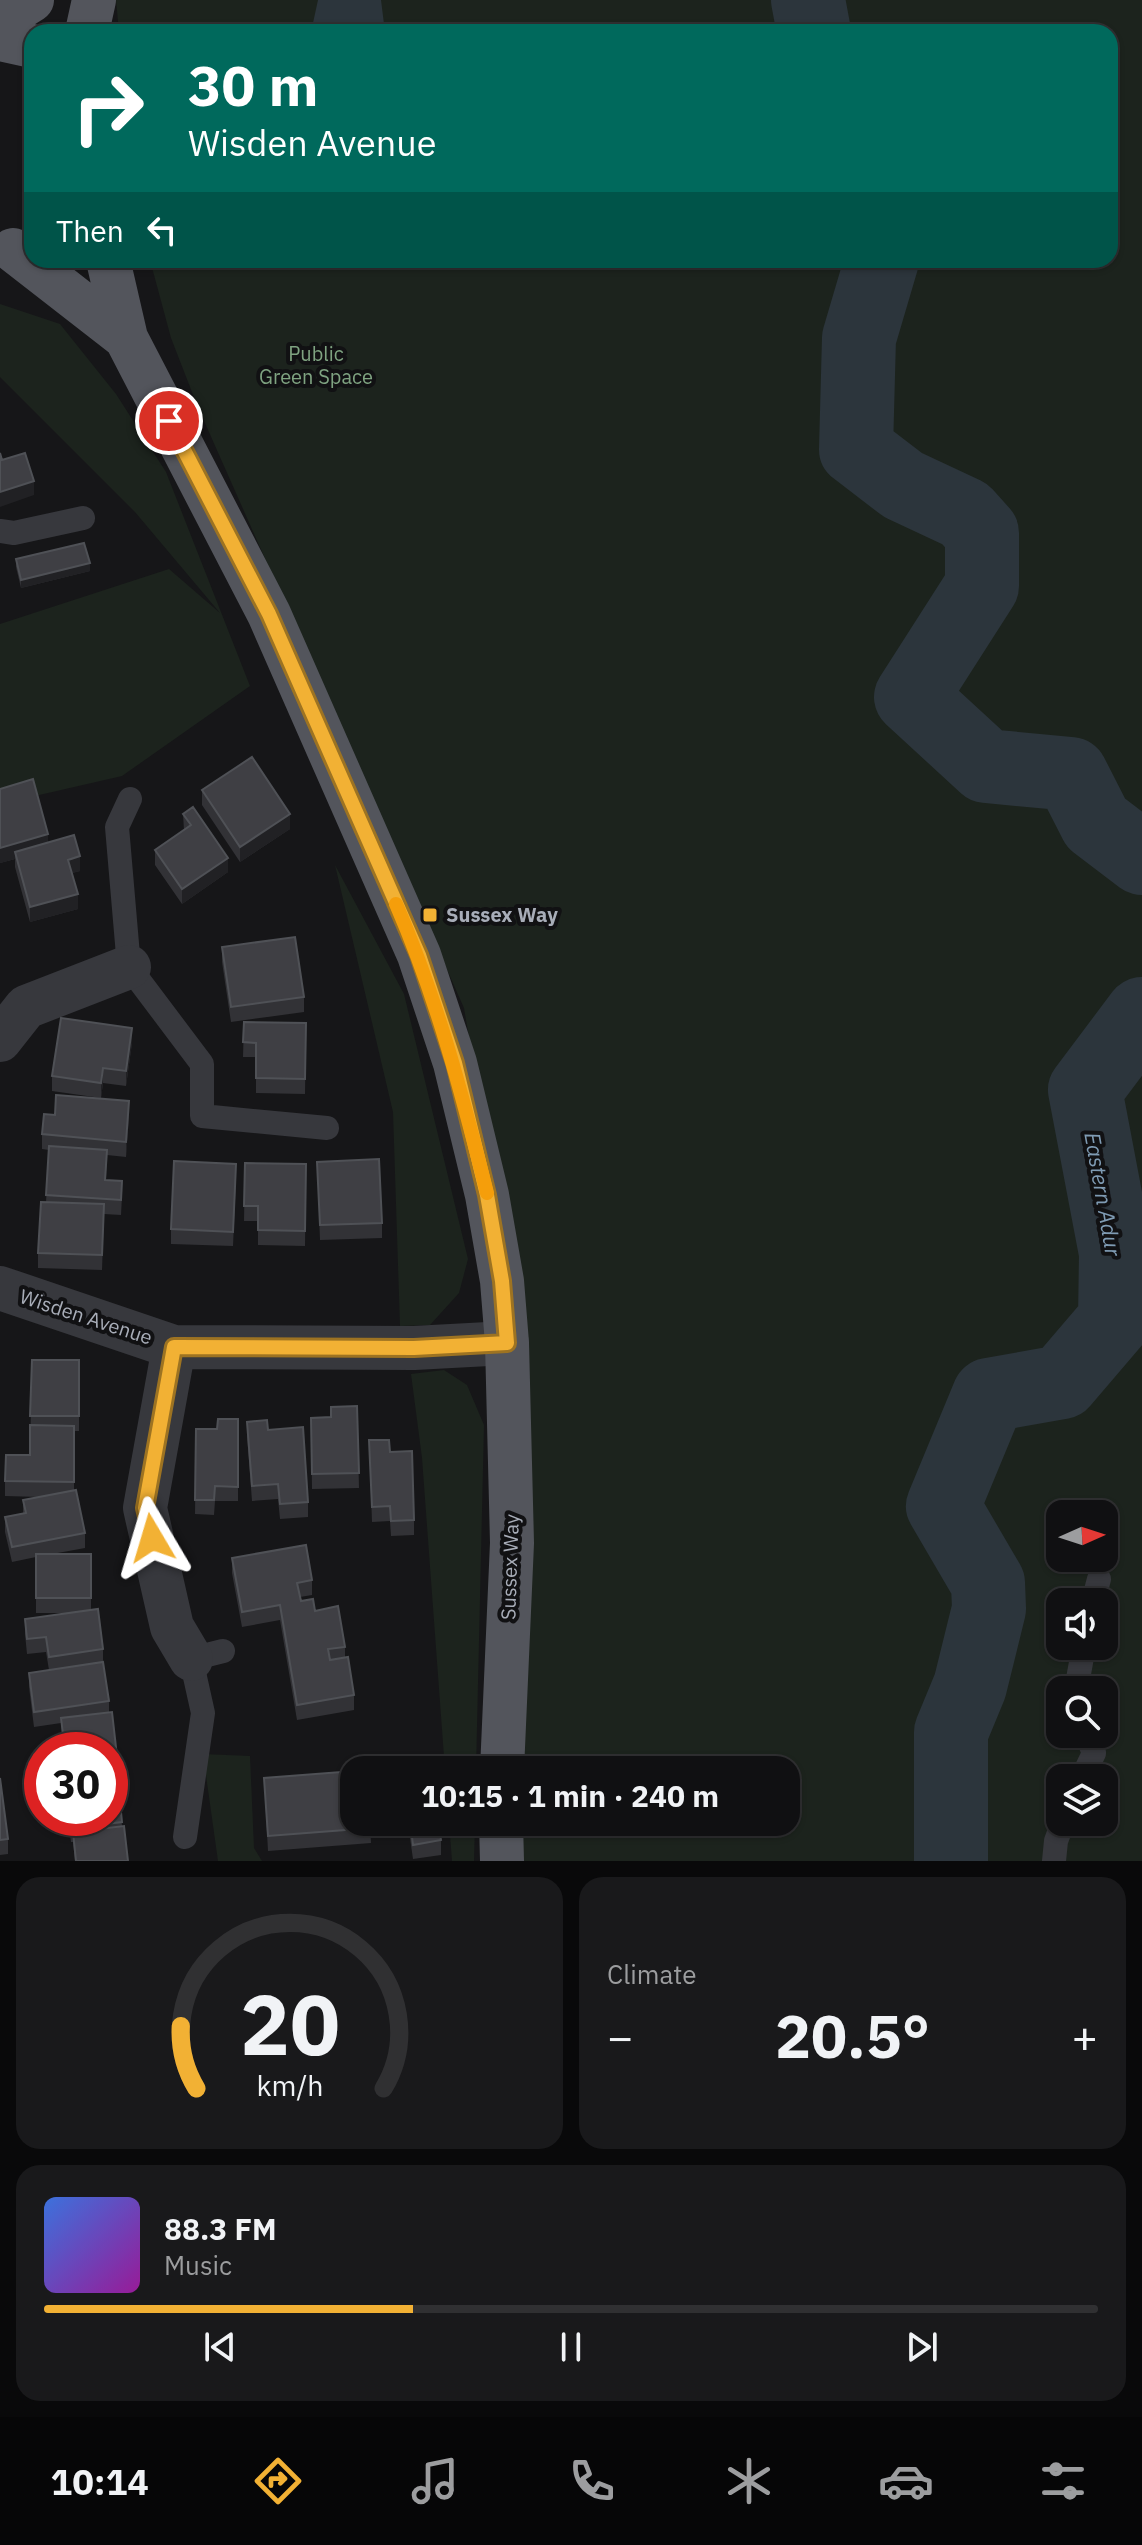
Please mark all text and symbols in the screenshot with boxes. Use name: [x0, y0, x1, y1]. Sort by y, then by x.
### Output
text: 30 m: [188, 49, 318, 121]
icon: right: [56, 56, 160, 160]
text: Wisden Avenue: [188, 119, 436, 166]
icon: left: [140, 208, 184, 252]
text: Then: [56, 211, 124, 250]
park label: Public Green Space: [259, 340, 373, 390]
pin: [135, 387, 203, 455]
icon: arrive: [147, 399, 191, 443]
place label: Sussex Way: [446, 901, 558, 928]
marker: Sussex Way: [421, 906, 439, 924]
water label: Eastern Adur: [1078, 1130, 1129, 1259]
street label: Wisden Avenue: [16, 1282, 156, 1351]
position arrow: [110, 1496, 194, 1580]
north arrow: [1046, 1500, 1118, 1572]
map controls: [1046, 1500, 1118, 1836]
street label: Sussex Way: [494, 1513, 525, 1620]
button: sound: [1046, 1588, 1118, 1660]
button: search: [1046, 1676, 1118, 1748]
speed limit sign: 30: [24, 1732, 128, 1836]
button: layers: [1046, 1764, 1118, 1836]
text: 10:15 · 1 min · 240 m: [421, 1776, 719, 1815]
text: Climate: [607, 1957, 697, 1991]
text: 20: [240, 1970, 339, 2078]
text: 20.5°: [775, 1996, 930, 2075]
text: −: [607, 2008, 633, 2065]
text: +: [1072, 2008, 1098, 2065]
text: km/h: [256, 2067, 323, 2104]
text: 88.3 FM: [164, 2209, 277, 2248]
text: Music: [164, 2248, 232, 2282]
icon: previous: [198, 2325, 242, 2369]
icon: pause: [549, 2325, 593, 2369]
icon: next: [900, 2325, 944, 2369]
icon: directions: [250, 2453, 306, 2509]
icon: music: [407, 2453, 463, 2509]
icon: phone: [564, 2453, 620, 2509]
icon: climate: [721, 2453, 777, 2509]
icon: car: [878, 2453, 934, 2509]
icon: filters: [1035, 2453, 1091, 2509]
text: 10:14: [51, 2458, 149, 2505]

